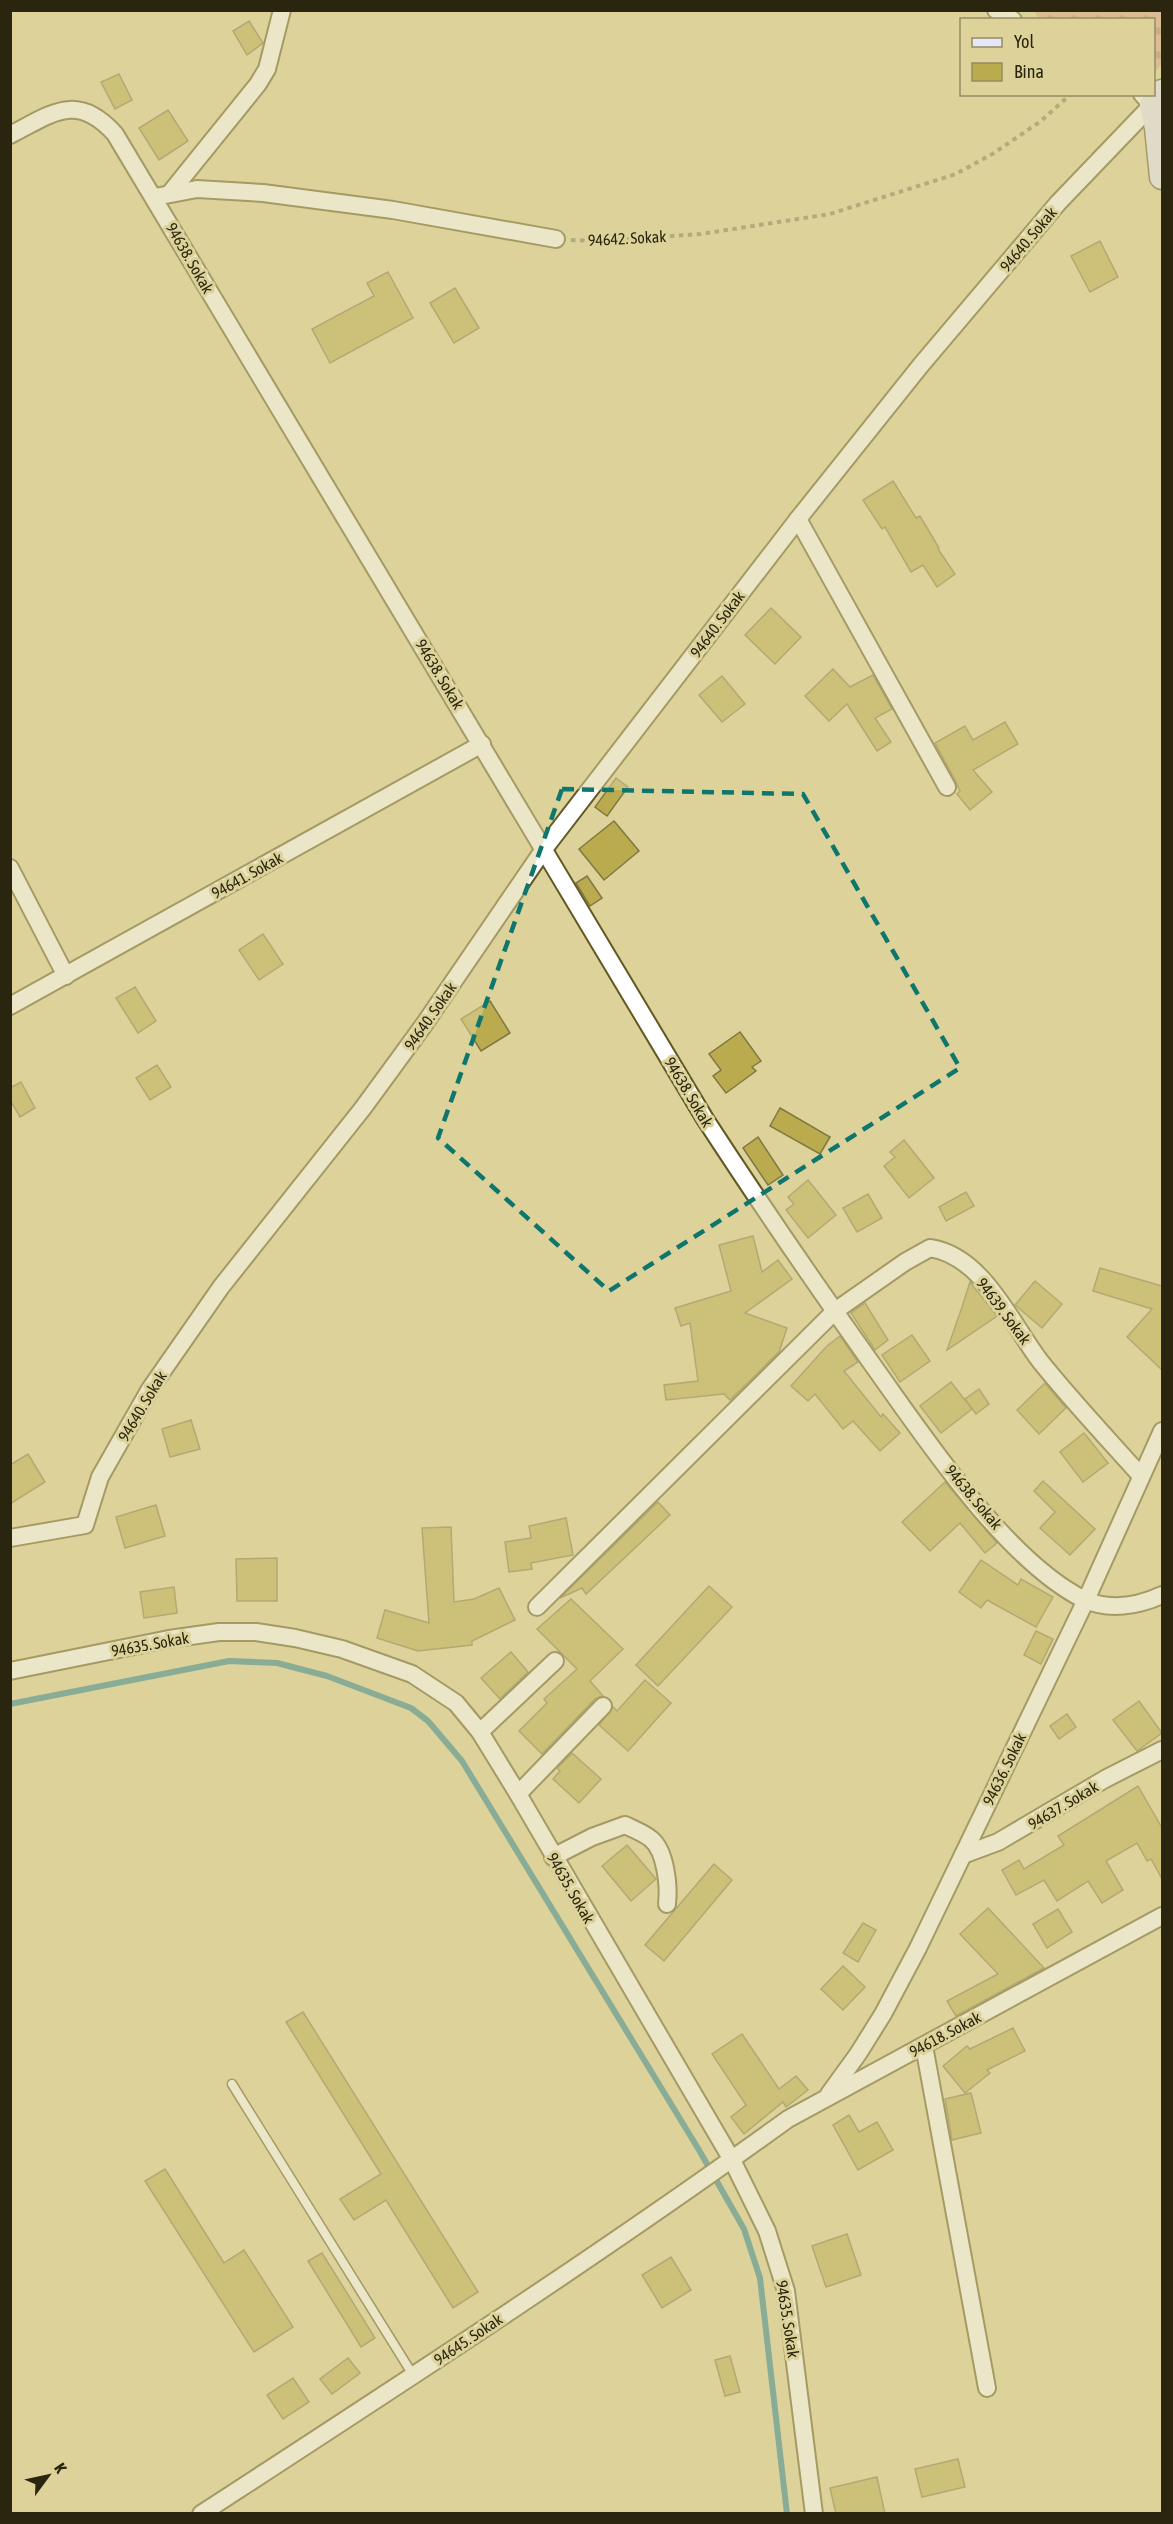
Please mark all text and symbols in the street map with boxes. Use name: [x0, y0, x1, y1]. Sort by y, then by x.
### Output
legend: [960, 18, 1155, 96]
text: Yol: [1014, 31, 1034, 52]
text: Bina: [1014, 61, 1044, 82]
street label: 94640. Sokak: [996, 203, 1060, 275]
street label: 94638. Sokak: [163, 220, 217, 296]
street label: 94642. Sokak: [587, 227, 667, 249]
street label: 94640. Sokak: [686, 587, 748, 661]
street label: 94638. Sokak: [412, 636, 468, 712]
street label: 94641. Sokak: [208, 848, 286, 902]
street label: 94640. Sokak: [400, 979, 460, 1053]
street label: 94638. Sokak: [661, 1054, 717, 1130]
street label: 94639. Sokak: [973, 1274, 1035, 1348]
street label: 94640. Sokak: [114, 1368, 170, 1444]
street label: 94638. Sokak: [942, 1461, 1006, 1533]
street label: 94635. Sokak: [110, 1628, 190, 1660]
street label: 94636. Sokak: [979, 1730, 1029, 1808]
street label: 94637. Sokak: [1025, 1777, 1101, 1833]
street label: 94635. Sokak: [544, 1850, 598, 1926]
street label: 94618. Sokak: [906, 2008, 984, 2060]
street label: 94635. Sokak: [773, 2279, 803, 2359]
street label: 94645. Sokak: [430, 2310, 506, 2368]
north arrow: [18, 2446, 78, 2506]
text: K: [51, 2460, 70, 2476]

